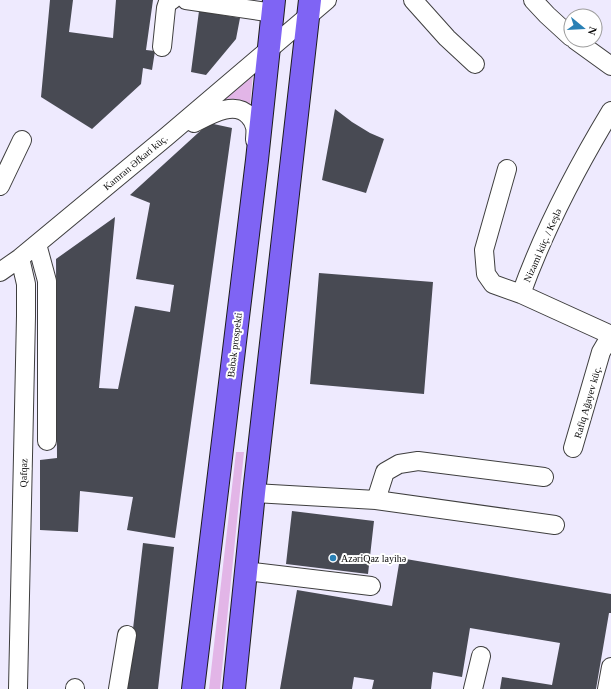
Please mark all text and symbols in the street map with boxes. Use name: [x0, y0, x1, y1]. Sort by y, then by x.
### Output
north arrow: [563, 8, 603, 48]
text: N: [586, 25, 599, 37]
street label: Kamran Əfkari küç.: [101, 132, 170, 192]
street label: Nizami küç. / Keşlə: [521, 206, 564, 284]
street label: Babək prospekti: [225, 312, 244, 378]
street label: Rafiq Ağayev küç.: [572, 365, 603, 440]
street label: Qafqaz: [18, 458, 29, 488]
marker: AzəriQaz layihə: [328, 553, 338, 563]
place label: AzəriQaz layihə: [341, 553, 407, 564]

